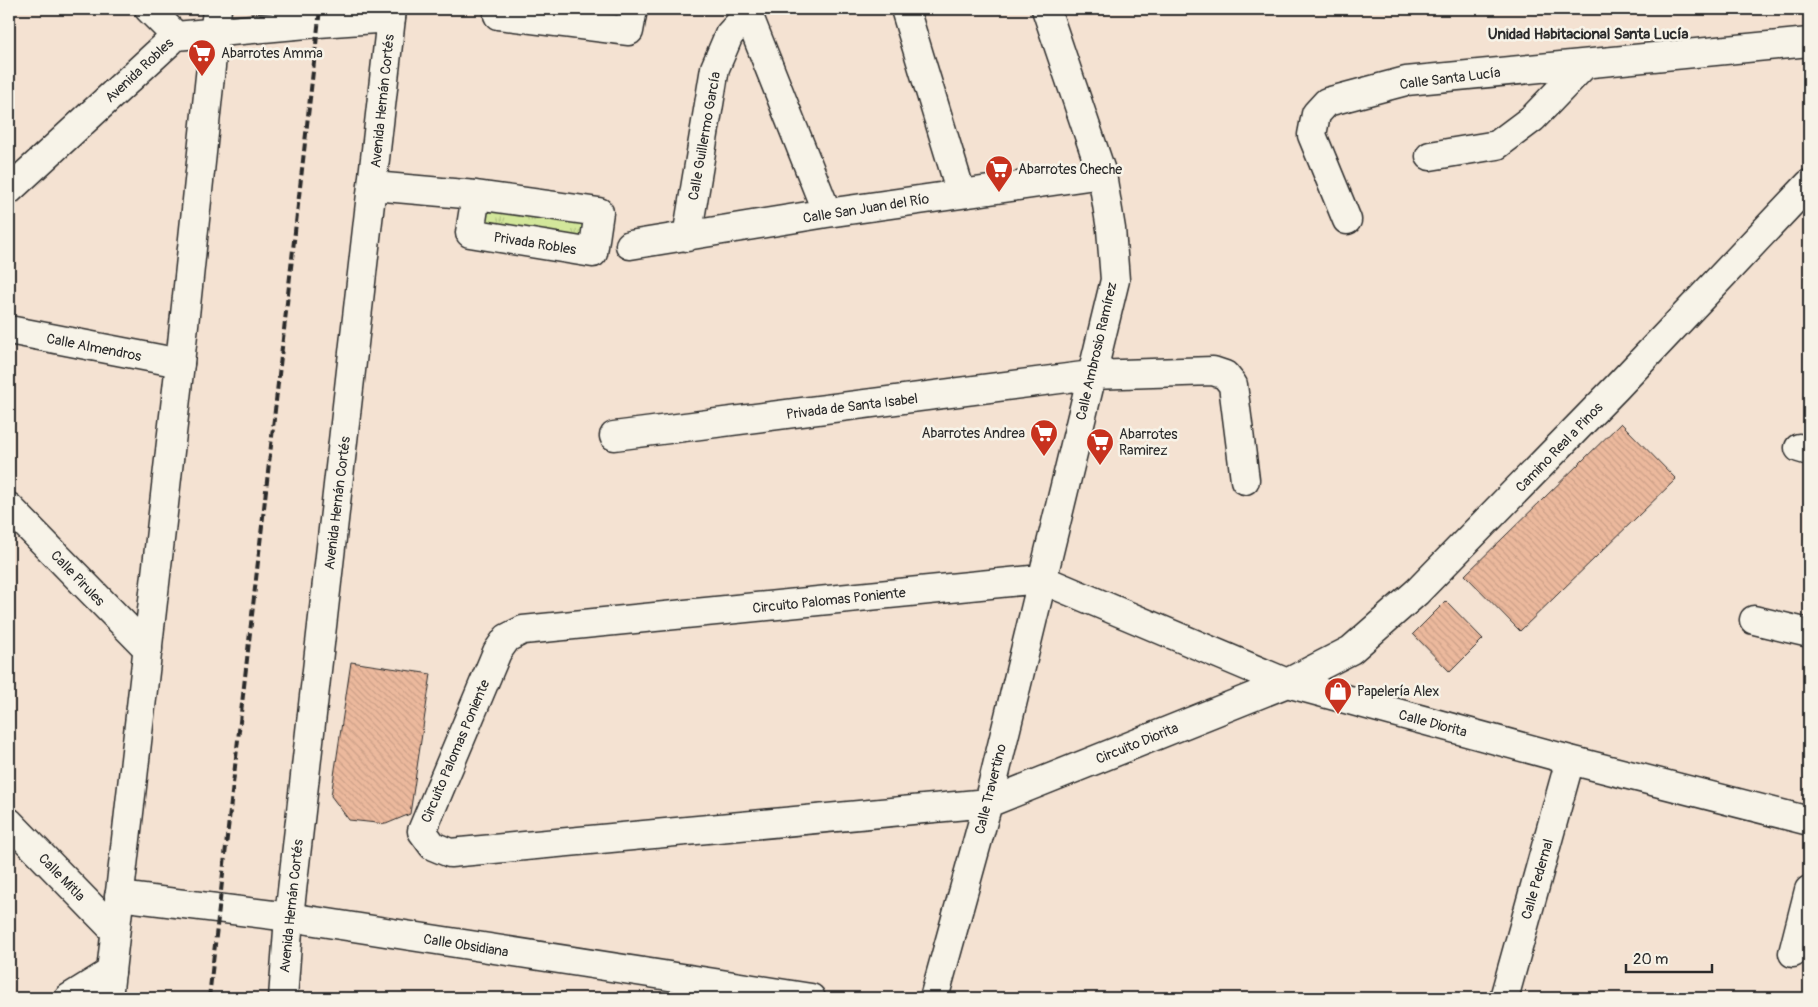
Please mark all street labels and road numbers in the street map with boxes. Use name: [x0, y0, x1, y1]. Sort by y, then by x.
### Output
street label: Avenida Hernán Cortés: [367, 33, 398, 169]
street label: Avenida Robles: [102, 34, 177, 106]
street label: Calle Santa Lucía: [1399, 64, 1501, 93]
street label: Calle Guillermo García: [685, 70, 724, 202]
street label: Calle San Juan del Río: [802, 190, 931, 227]
street label: Privada Robles: [492, 229, 578, 259]
street label: Calle Ambrosio Ramírez: [1072, 280, 1121, 422]
street label: Calle Almendros: [45, 330, 144, 365]
street label: Privada de Santa Isabel: [785, 390, 919, 423]
street label: Camino Real a Pinos: [1512, 398, 1607, 496]
street label: Avenida Hernán Cortés: [321, 435, 354, 571]
street label: Calle Pirules: [47, 547, 109, 610]
street label: Circuito Palomas Poniente: [752, 584, 907, 617]
street label: Circuito Palomas Poniente: [418, 677, 493, 825]
street label: Calle Diorita: [1397, 706, 1469, 741]
street label: Circuito Diorita: [1093, 719, 1181, 768]
street label: Calle Travertino: [971, 742, 1010, 836]
street label: Calle Pedernal: [1518, 837, 1557, 921]
street label: Avenida Hernán Cortés: [276, 838, 307, 974]
street label: Calle Mitla: [35, 850, 89, 905]
street label: Calle Obsidiana: [422, 930, 510, 961]

